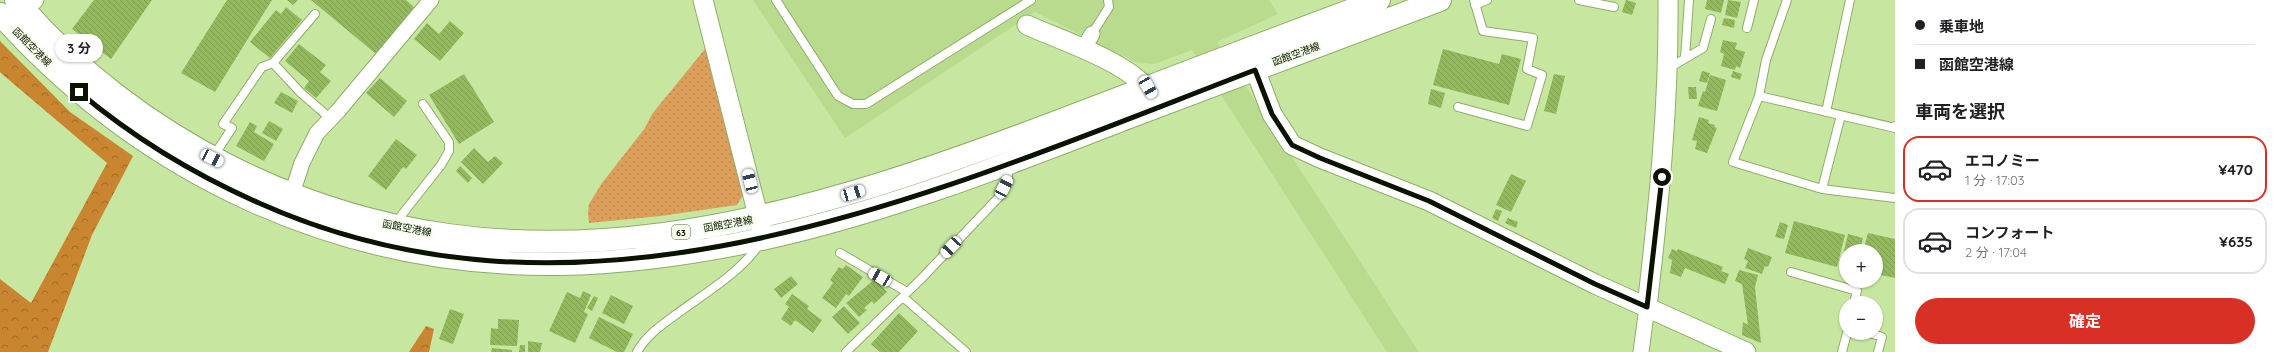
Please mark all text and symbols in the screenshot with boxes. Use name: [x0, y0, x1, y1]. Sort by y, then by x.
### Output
text: 乗車地: [1939, 17, 1984, 36]
street label: 函館空港線: [10, 25, 54, 69]
callout: 3 分: [55, 34, 103, 62]
street label: 函館空港線: [1270, 39, 1322, 69]
text: 3 分: [67, 40, 91, 56]
text: 函館空港線: [1939, 55, 2014, 74]
car: [1137, 74, 1159, 100]
route end: [70, 83, 88, 101]
text: 車両を選択: [1915, 100, 2005, 123]
car: [199, 147, 225, 169]
icon: car: [1917, 151, 1953, 187]
text: エコノミー: [1965, 151, 2040, 170]
text: ¥470: [2218, 160, 2253, 179]
car: [741, 168, 759, 194]
route start: [1653, 168, 1671, 186]
text: 1 分 · 17:03: [1965, 172, 2024, 188]
car: [993, 174, 1015, 200]
car: [840, 184, 866, 202]
street label: 函館空港線: [702, 213, 754, 235]
street label: 函館空港線: [381, 217, 433, 239]
icon: car: [1917, 223, 1953, 259]
text: コンフォート: [1965, 223, 2055, 242]
road number: 63: [672, 225, 690, 239]
text: ¥635: [2219, 232, 2253, 251]
car: [938, 234, 964, 260]
map controls: [1839, 244, 1883, 340]
button: +: [1839, 244, 1883, 288]
text: 2 分 · 17:04: [1965, 244, 2027, 260]
car: [867, 266, 893, 288]
button: −: [1839, 296, 1883, 340]
button: 確定: [1915, 298, 2255, 344]

